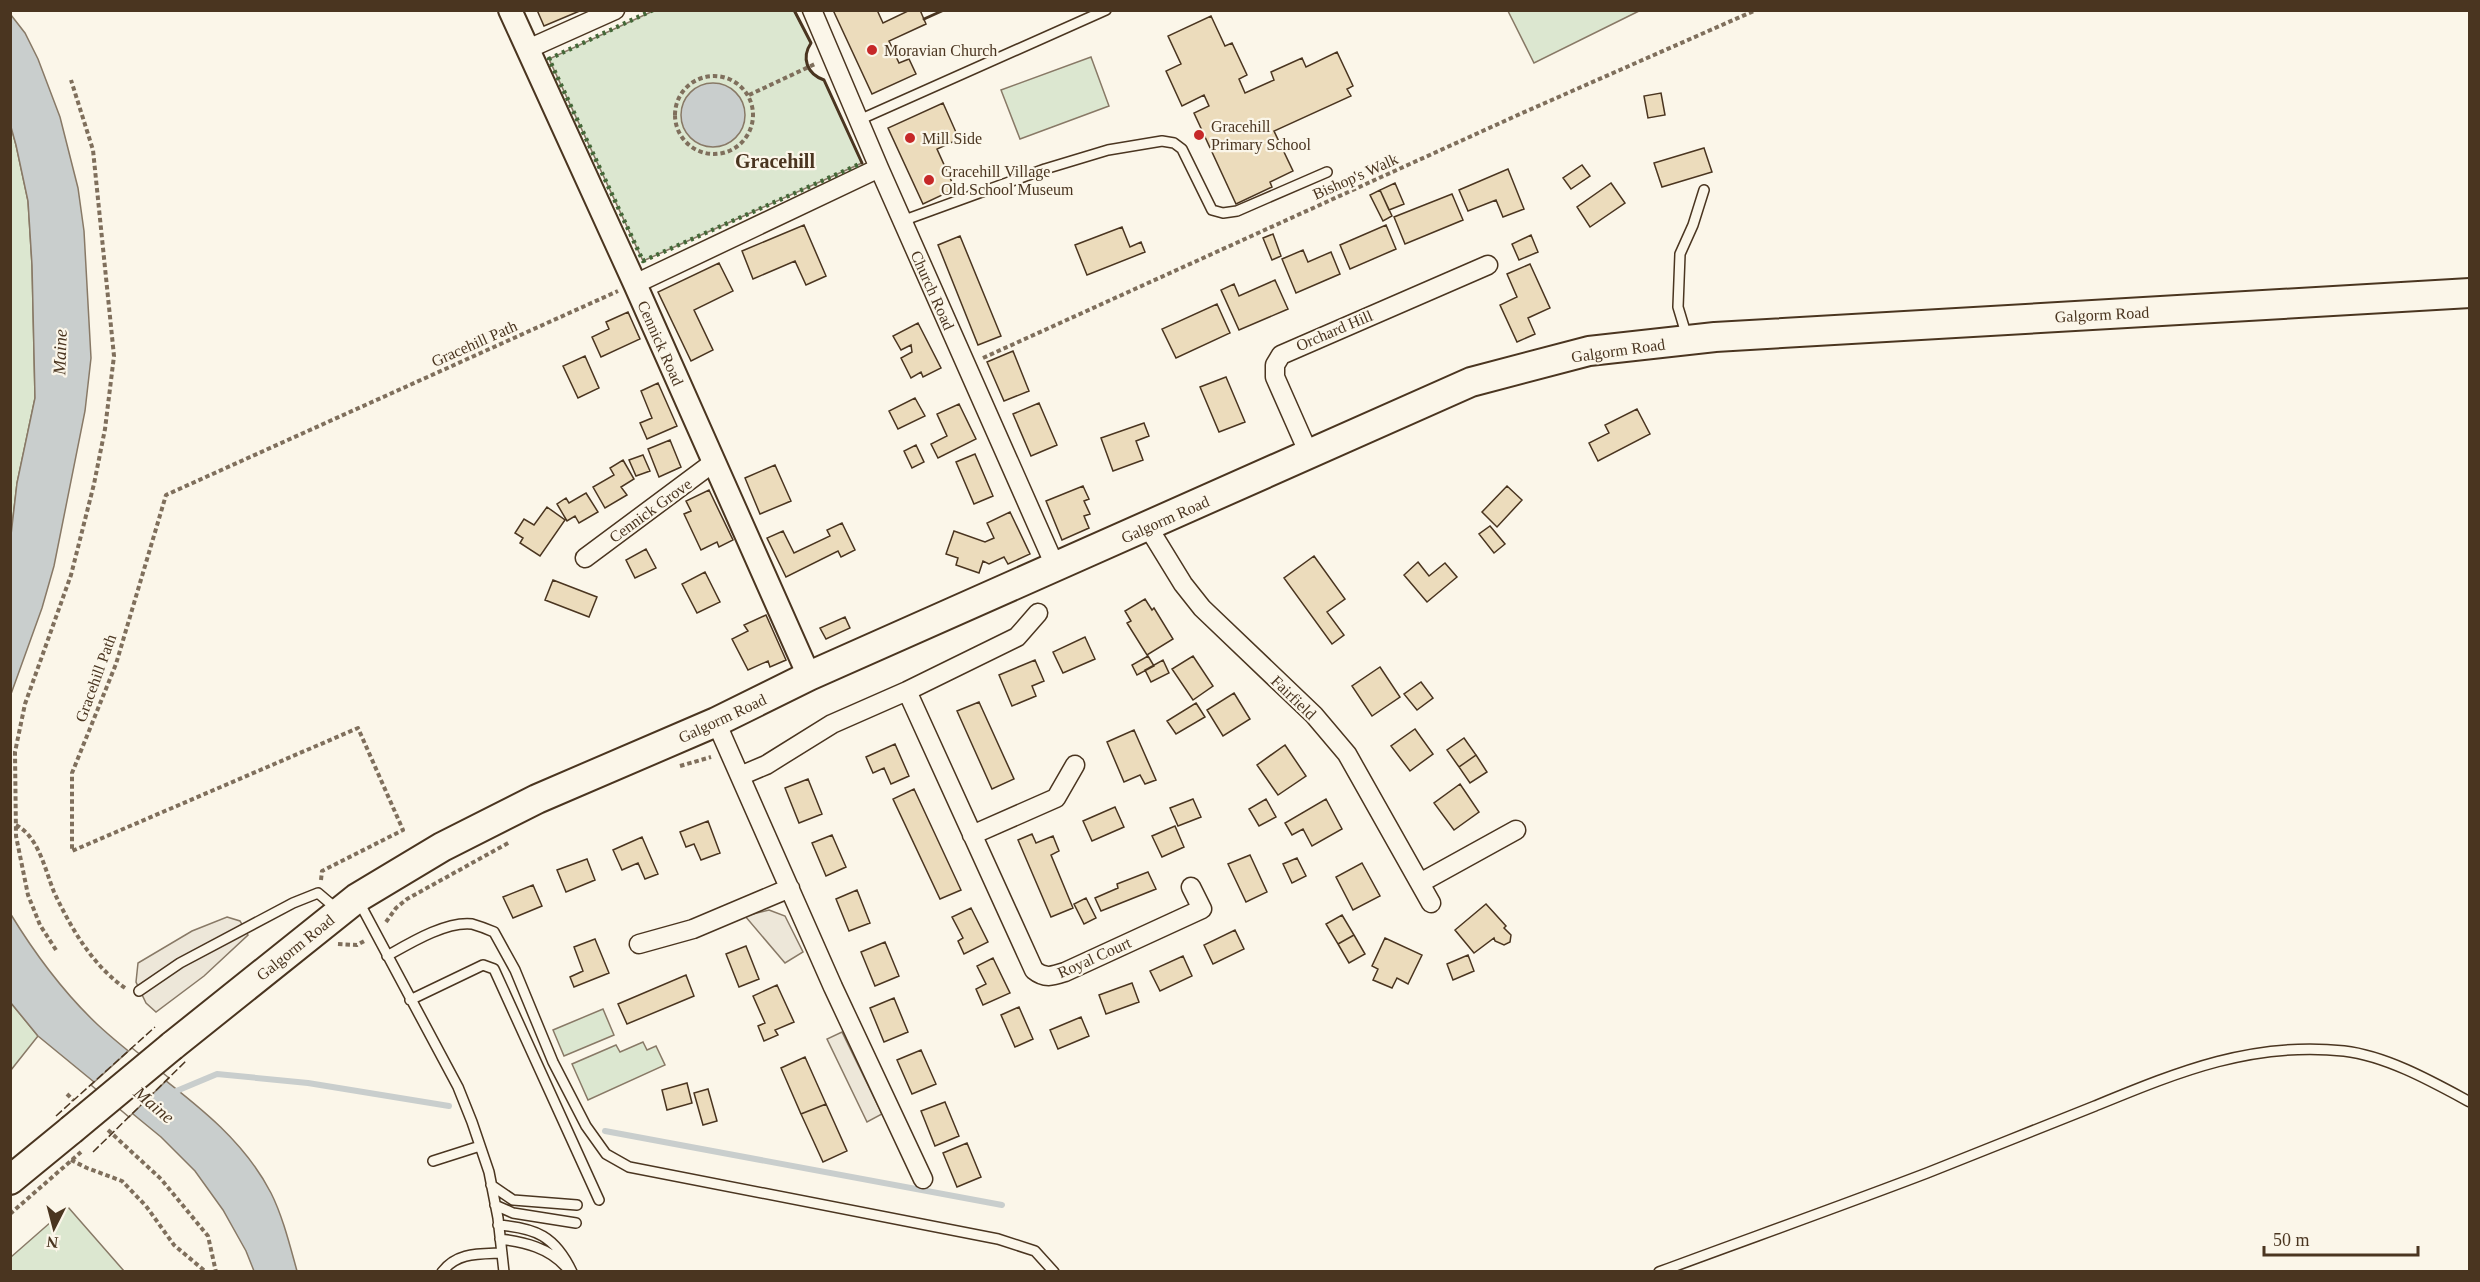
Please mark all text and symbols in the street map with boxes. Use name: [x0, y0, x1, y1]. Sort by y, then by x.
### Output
place label: Moravian Church: [884, 42, 997, 59]
marker: Moravian Church: [865, 43, 879, 57]
place label: Gracehill Primary School: [1211, 118, 1312, 154]
marker: Gracehill Primary School: [1192, 128, 1206, 142]
place label: Mill Side: [922, 130, 982, 147]
marker: Mill Side: [903, 131, 917, 145]
district label: Gracehill: [735, 150, 815, 172]
street label: Bishop's Walk: [1310, 150, 1401, 204]
place label: Gracehill Village Old School Museum: [941, 163, 1074, 198]
marker: Gracehill Village Old School Museum: [922, 173, 936, 187]
street label: Church Road: [908, 248, 958, 332]
street label: Cennick Road: [634, 298, 687, 388]
street label: Galgorm Road: [2054, 304, 2150, 326]
street label: Orchard Hill: [1293, 307, 1375, 354]
street label: Gracehill Path: [429, 317, 520, 370]
water label: Maine: [49, 329, 71, 376]
street label: Galgorm Road: [1570, 335, 1666, 366]
street label: Cennick Grove: [606, 475, 695, 546]
street label: Galgorm Road: [1119, 492, 1212, 547]
street label: Gracehill Path: [72, 632, 119, 724]
street label: Fairfield: [1268, 672, 1319, 723]
street label: Galgorm Road: [676, 691, 769, 747]
street label: Galgorm Road: [253, 911, 338, 985]
street label: Royal Court: [1055, 933, 1135, 982]
water label: Maine: [129, 1082, 178, 1127]
north arrow: [24, 1198, 84, 1258]
scale bar: [2264, 1219, 2418, 1257]
text: 50 m: [2273, 1230, 2310, 1250]
text: N: [45, 1233, 59, 1251]

